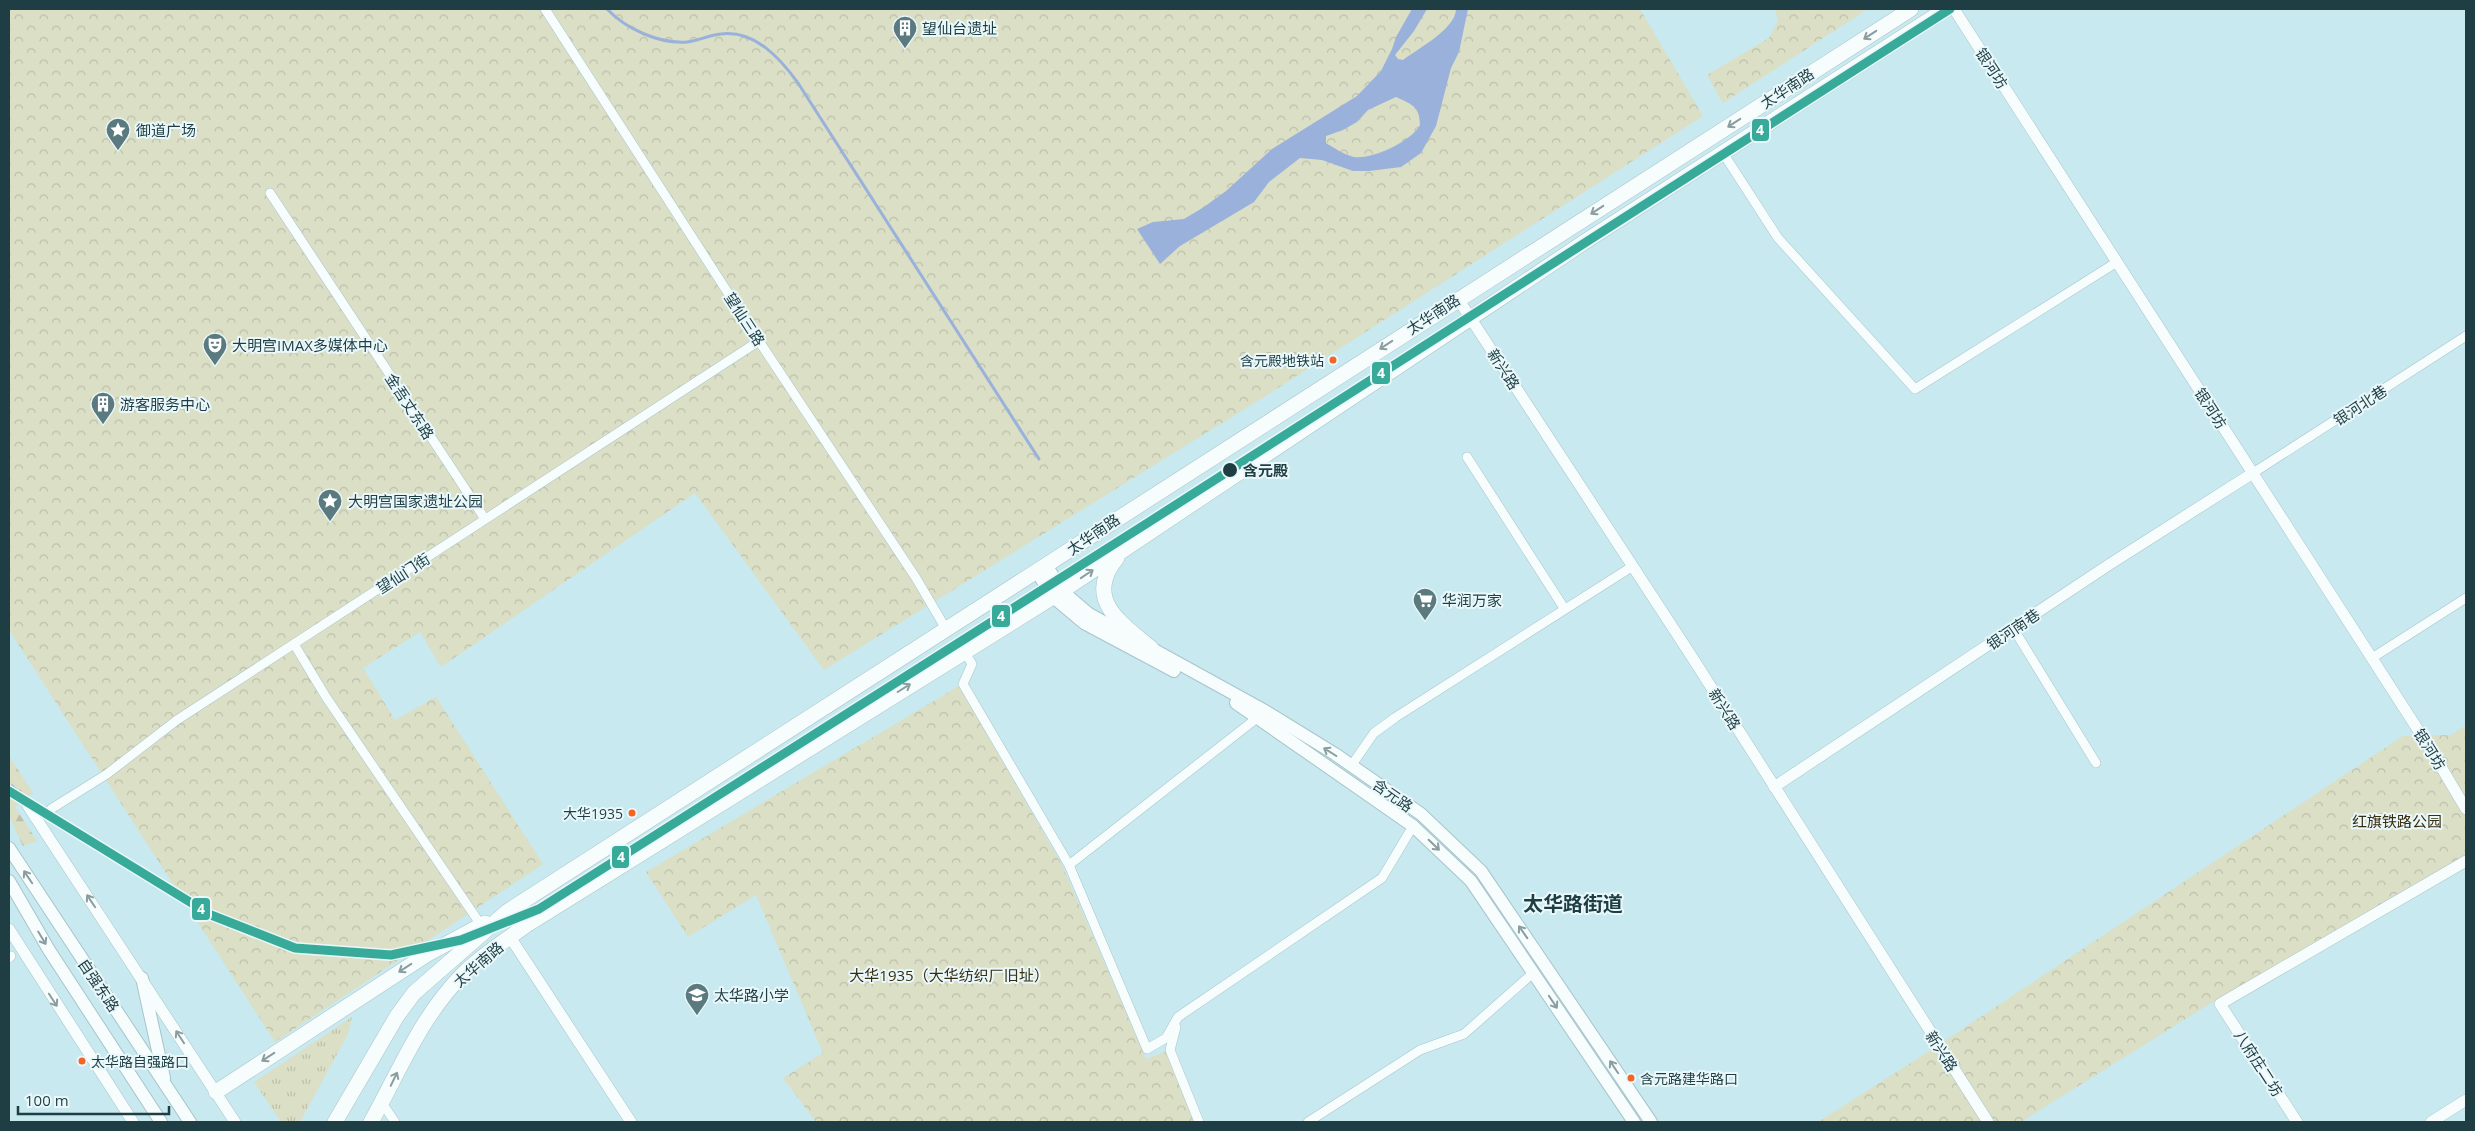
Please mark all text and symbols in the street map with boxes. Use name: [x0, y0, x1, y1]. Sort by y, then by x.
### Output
building icon: 望仙台遗址: [892, 15, 918, 49]
place label: 望仙台遗址: [922, 18, 997, 38]
one-way arrow: [1864, 30, 1878, 40]
street label: 银河坊: [1971, 44, 2013, 92]
street label: 太华南路: [1756, 63, 1818, 113]
place icon: 御道广场: [105, 117, 131, 151]
one-way arrow: [1727, 118, 1741, 128]
line badge: 4: [1751, 118, 1770, 142]
place label: 御道广场: [136, 120, 196, 140]
text: 4: [1756, 120, 1764, 139]
one-way arrow: [1590, 206, 1604, 216]
street label: 望仙三路: [720, 288, 770, 350]
street label: 太华南路: [1402, 289, 1464, 339]
theatre icon: 大明宫IMAX多媒体中心: [202, 332, 228, 366]
place label: 大明宫IMAX多媒体中心: [232, 335, 388, 355]
one-way arrow: [1379, 340, 1393, 350]
street label: 新兴路: [1483, 345, 1525, 393]
place label: 含元殿地铁站: [1240, 351, 1324, 370]
marker: 含元殿地铁站: [1328, 355, 1338, 365]
line badge: 4: [1371, 361, 1391, 385]
text: 4: [1377, 363, 1385, 382]
street label: 金吾丈东路: [381, 369, 439, 443]
street label: 银河北巷: [2329, 380, 2391, 430]
street label: 银河坊: [2190, 384, 2232, 432]
building icon: 游客服务中心: [90, 391, 116, 425]
place label: 游客服务中心: [120, 394, 210, 414]
place label: 含元殿: [1243, 460, 1288, 480]
marker: 含元殿: [1221, 461, 1239, 479]
place icon: 大明宫国家遗址公园: [317, 488, 343, 522]
place label: 大明宫国家遗址公园: [348, 491, 483, 511]
street label: 太华南路: [1063, 509, 1123, 559]
street label: 望仙门街: [372, 548, 434, 598]
one-way arrow: [1079, 569, 1093, 579]
supermarket icon: 华润万家: [1412, 587, 1438, 621]
place label: 华润万家: [1442, 590, 1502, 610]
line badge: 4: [991, 604, 1011, 628]
street label: 银河南巷: [1983, 604, 2043, 654]
text: 4: [997, 606, 1005, 625]
one-way arrow: [897, 683, 911, 693]
street label: 新兴路: [1705, 685, 1745, 733]
street label: 银河坊: [2410, 725, 2450, 773]
one-way arrow: [1323, 746, 1337, 757]
street label: 含元路: [1369, 774, 1417, 816]
place label: 大华1935: [563, 804, 623, 823]
marker: 大华1935: [627, 808, 637, 818]
park label: 红旗铁路公园: [2352, 811, 2442, 831]
one-way arrow: [1427, 839, 1440, 851]
line badge: 4: [611, 845, 630, 869]
text: 4: [617, 847, 625, 866]
one-way arrow: [22, 871, 32, 885]
district label: 太华路街道: [1523, 890, 1623, 917]
one-way arrow: [86, 895, 96, 909]
line badge: 4: [191, 897, 211, 921]
text: 4: [197, 899, 205, 918]
one-way arrow: [1518, 926, 1528, 940]
one-way arrow: [38, 930, 48, 944]
street label: 太华南路: [449, 937, 507, 991]
street label: 自强东路: [74, 955, 124, 1015]
one-way arrow: [398, 964, 412, 974]
park label: 大华1935（大华纺织厂旧址）: [849, 965, 1049, 985]
school or university icon: 太华路小学: [684, 982, 710, 1016]
place label: 太华路小学: [714, 985, 789, 1005]
one-way arrow: [48, 993, 58, 1007]
one-way arrow: [1548, 995, 1558, 1009]
street label: 八府庄二坊: [2230, 1026, 2288, 1100]
street label: 新兴路: [1921, 1027, 1963, 1075]
one-way arrow: [175, 1030, 186, 1044]
place label: 太华路自强路口: [91, 1052, 189, 1071]
one-way arrow: [262, 1052, 276, 1062]
marker: 太华路自强路口: [77, 1056, 87, 1066]
one-way arrow: [1609, 1060, 1619, 1074]
place label: 含元路建华路口: [1640, 1069, 1738, 1088]
one-way arrow: [390, 1072, 399, 1087]
marker: 含元路建华路口: [1626, 1073, 1636, 1083]
scale bar: [18, 1084, 169, 1116]
text: 100 m: [25, 1090, 69, 1110]

